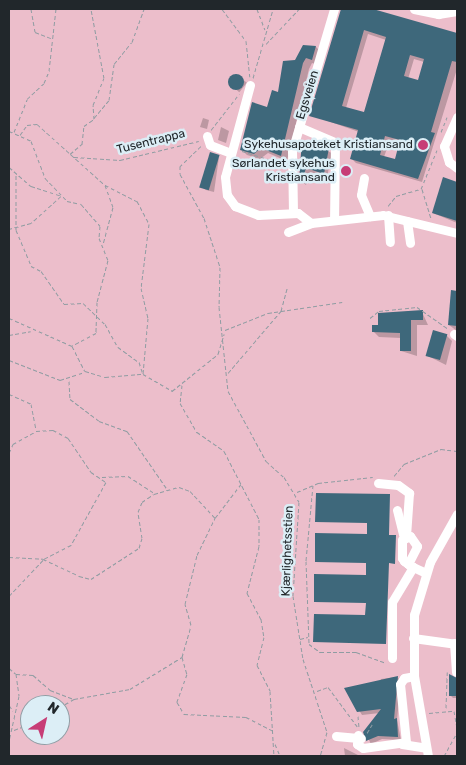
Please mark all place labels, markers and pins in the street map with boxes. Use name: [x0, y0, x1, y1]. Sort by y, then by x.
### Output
place label: Sykehusapoteket Kristiansand: [244, 138, 413, 152]
marker: Sykehusapoteket Kristiansand: [417, 139, 429, 151]
place label: Sørlandet sykehus Kristiansand: [232, 157, 335, 185]
marker: Sørlandet sykehus Kristiansand: [339, 164, 353, 178]

